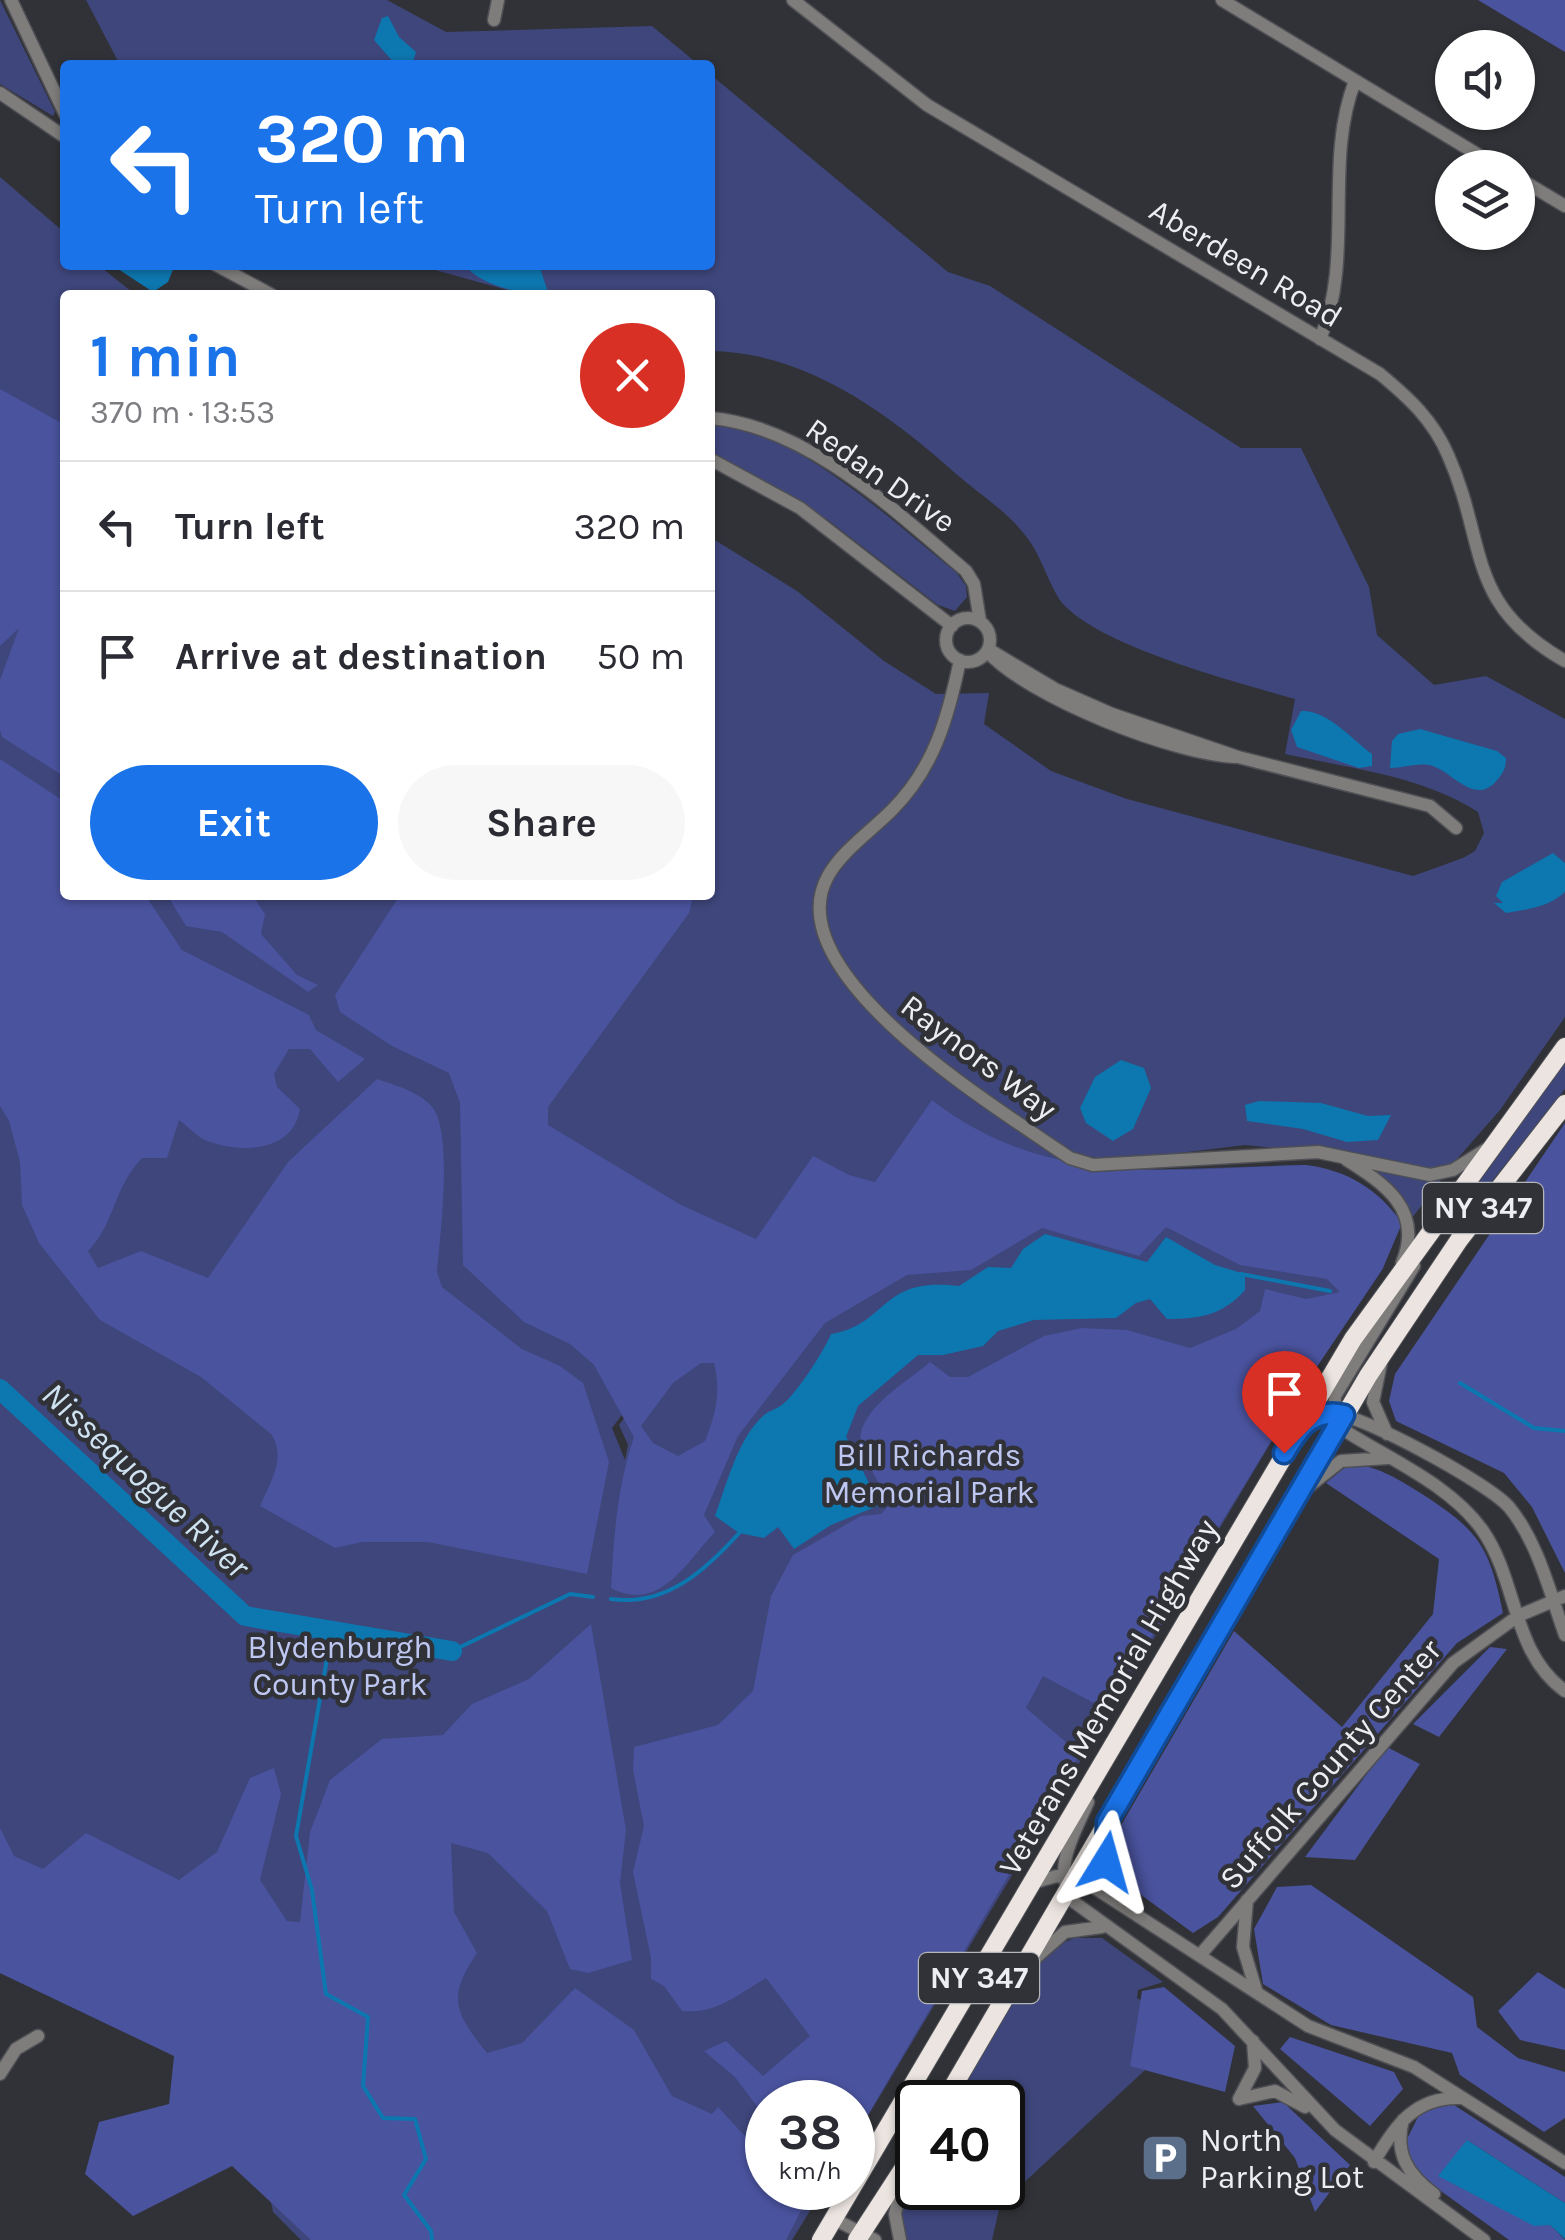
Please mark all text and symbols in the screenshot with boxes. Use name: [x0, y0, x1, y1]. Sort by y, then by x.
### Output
map controls: [1435, 30, 1535, 250]
button: sound: [1435, 30, 1535, 130]
text: 320 m: [255, 98, 469, 180]
icon: left: [90, 100, 220, 230]
button: layers: [1435, 150, 1535, 250]
text: Turn left: [255, 182, 424, 234]
street label: Aberdeen Road: [1143, 191, 1349, 335]
text: 1 min: [90, 321, 241, 391]
button: close: [580, 323, 685, 428]
text: 370 m · 13:53: [90, 394, 275, 431]
street label: Redan Drive: [799, 410, 963, 541]
icon: left: [90, 499, 145, 554]
text: Turn left: [175, 504, 325, 549]
text: 320 m: [573, 504, 685, 549]
icon: arrive: [90, 629, 145, 684]
text: Arrive at destination: [175, 634, 547, 679]
text: 50 m: [596, 634, 685, 679]
button: Exit: [90, 765, 378, 880]
button: Share: [398, 765, 685, 880]
street label: Raynors Way: [894, 987, 1064, 1128]
road number: NY 347: [1423, 1183, 1543, 1233]
pin: [1242, 1351, 1327, 1454]
icon: arrive: [1257, 1366, 1312, 1421]
water label: Nissequogue River: [34, 1374, 258, 1588]
park label: Bill Richards Memorial Park: [823, 1437, 1035, 1511]
street label: Veterans Memorial Highway: [991, 1513, 1226, 1882]
park label: Blydenburgh County Park: [247, 1629, 433, 1703]
street label: Suffolk County Center: [1212, 1632, 1449, 1897]
position arrow: [1054, 1810, 1158, 1914]
road number: NY 347: [919, 1953, 1039, 2003]
speed limit sign: 40: [895, 2080, 1025, 2210]
text: 38: [778, 2103, 842, 2162]
place label: North Parking Lot: [1200, 2122, 1364, 2196]
parking icon: North Parking Lot: [1139, 2132, 1191, 2184]
text: km/h: [778, 2156, 842, 2185]

